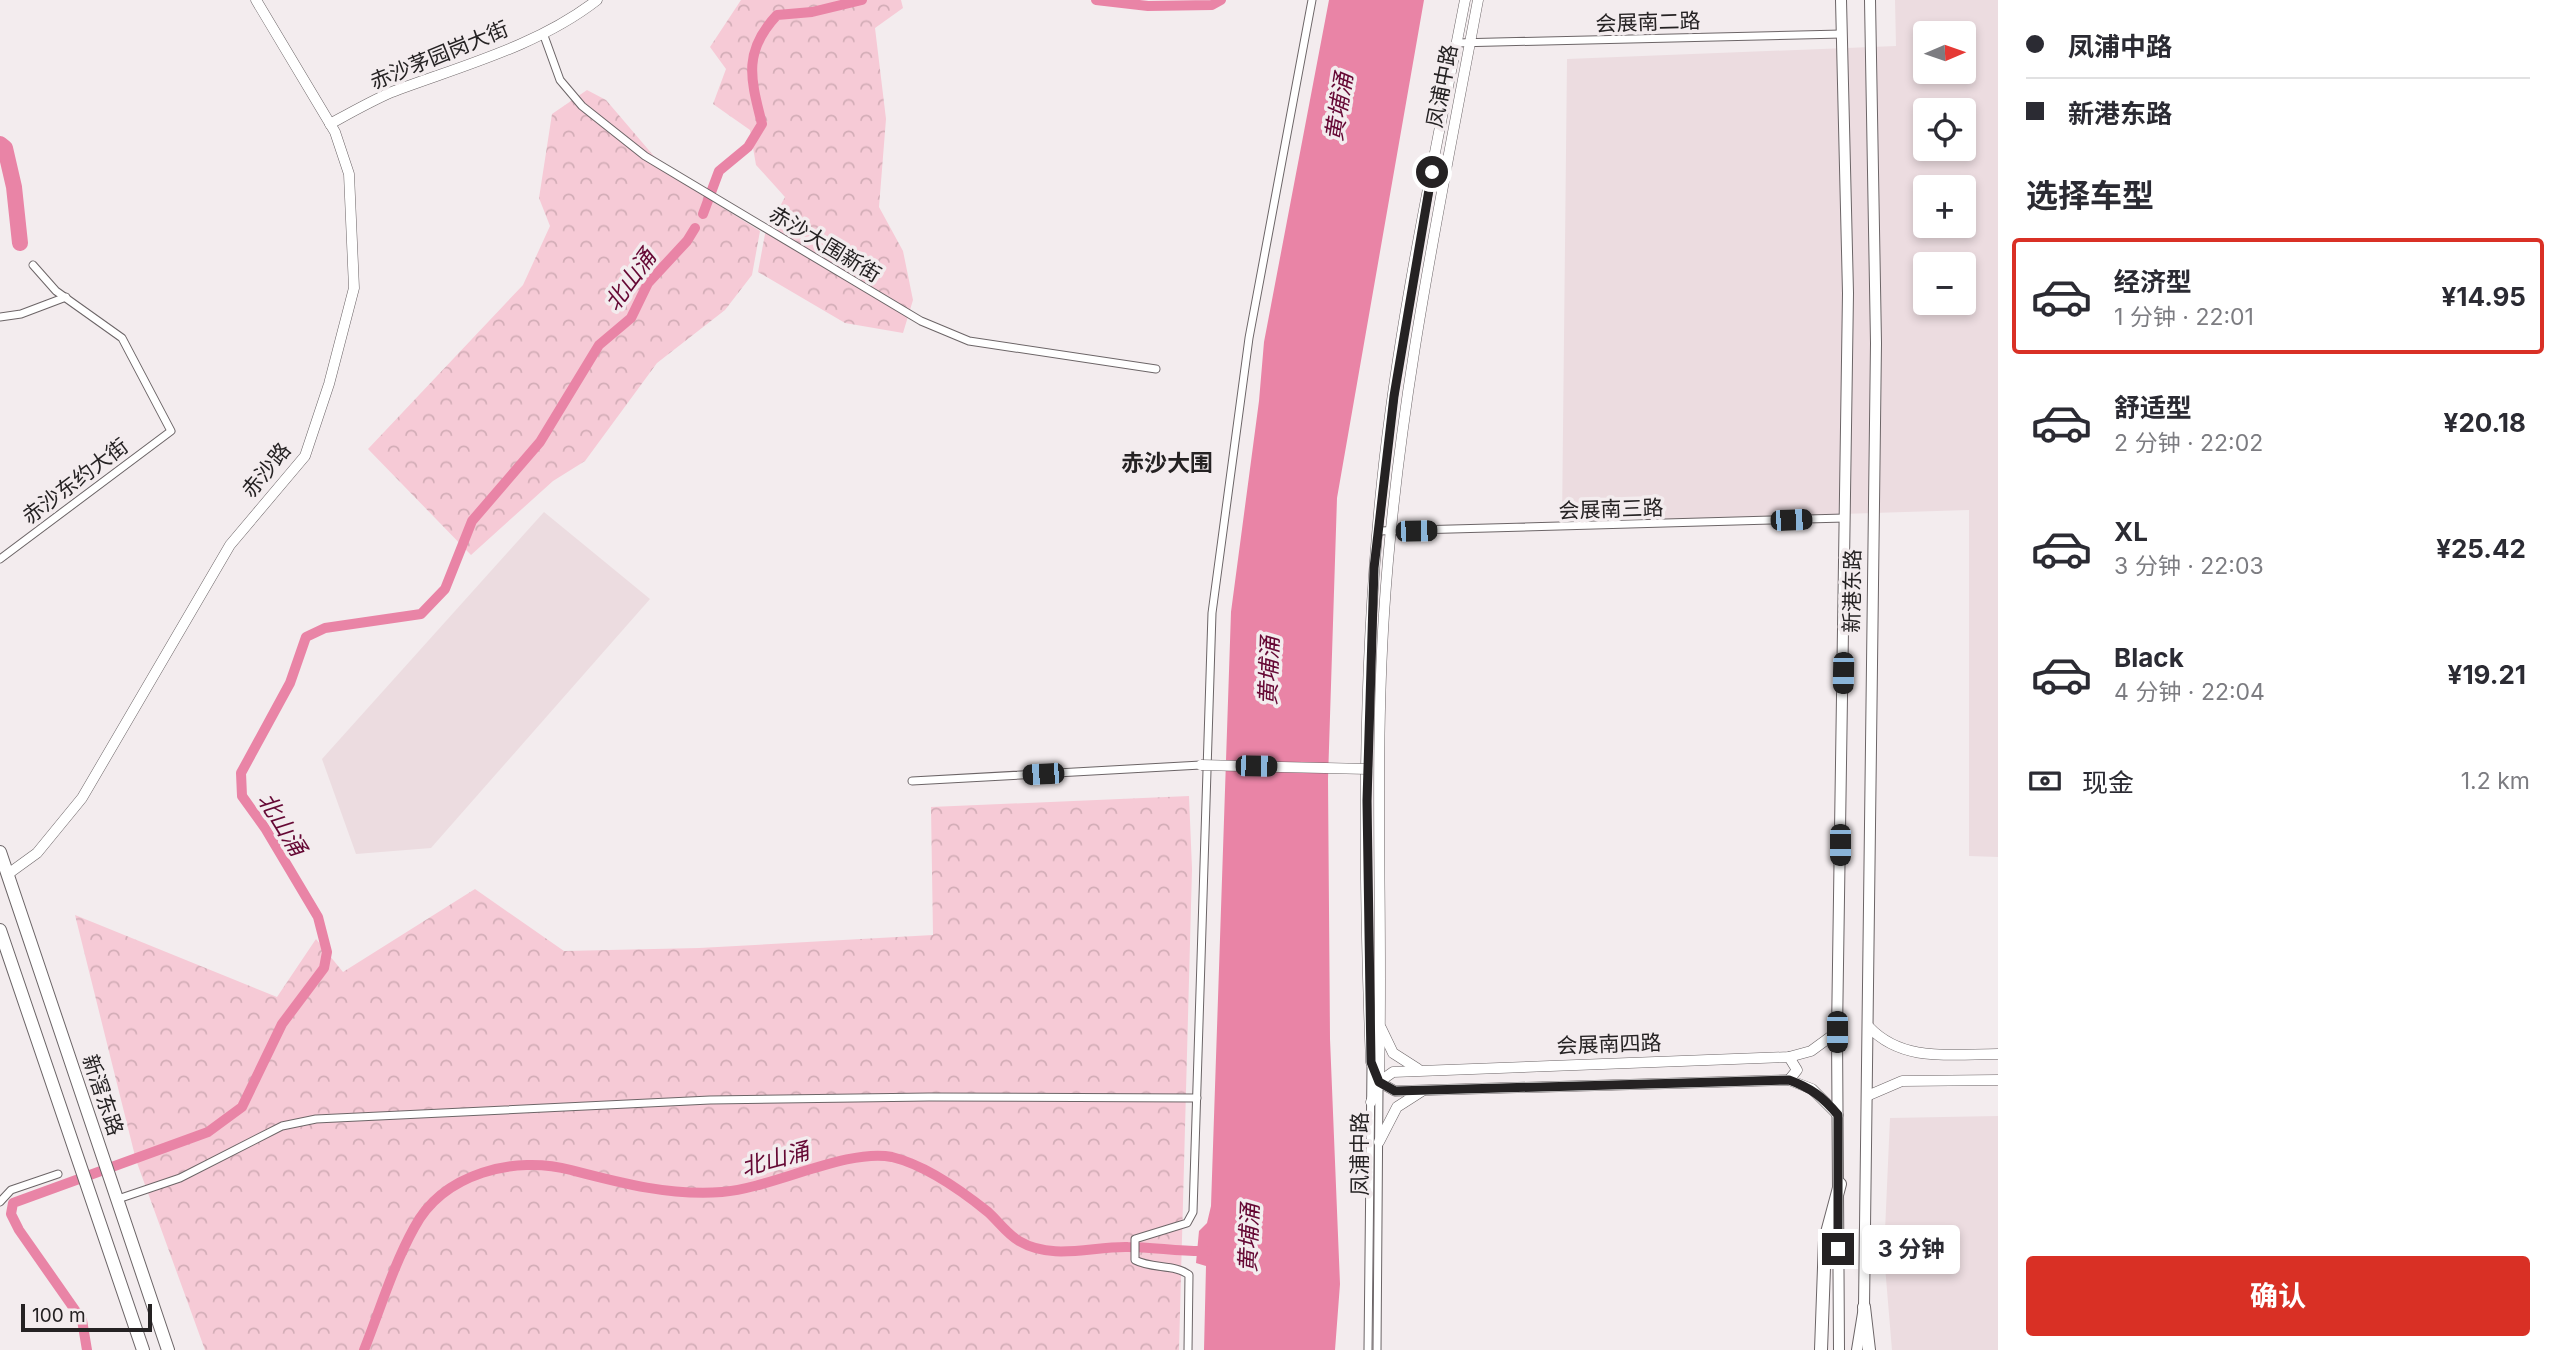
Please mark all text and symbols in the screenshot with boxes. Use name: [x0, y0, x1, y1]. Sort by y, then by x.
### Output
street label: 会展南二路: [1595, 8, 1701, 36]
street label: 赤沙茅园岗大街: [366, 16, 512, 94]
north arrow: [1913, 21, 1976, 84]
map controls: [1913, 21, 1976, 315]
text: 凤浦中路: [2068, 31, 2172, 62]
street label: 凤浦中路: [1422, 42, 1462, 130]
water label: 黄埔涌: [1320, 68, 1359, 143]
button: locate: [1913, 98, 1976, 161]
text: 新港东路: [2068, 98, 2172, 129]
route start: [1416, 156, 1448, 188]
button: +: [1913, 175, 1976, 238]
text: 选择车型: [2026, 176, 2154, 215]
street label: 赤沙大围新街: [765, 201, 885, 287]
water label: 北山涌: [598, 241, 663, 316]
button: −: [1913, 252, 1976, 315]
icon: car: [2030, 265, 2093, 328]
text: 经济型: [2114, 266, 2192, 297]
text: ¥14.95: [2441, 281, 2526, 312]
text: 1 分钟 · 22:01: [2114, 303, 2254, 331]
icon: car: [2030, 391, 2093, 454]
text: 舒适型: [2114, 392, 2192, 423]
text: ¥20.18: [2444, 407, 2526, 438]
text: 2 分钟 · 22:02: [2114, 429, 2263, 457]
street label: 赤沙东约大街: [17, 433, 133, 529]
street label: 赤沙路: [236, 438, 296, 502]
district label: 赤沙大围: [1121, 449, 1213, 477]
street label: 会展南三路: [1558, 495, 1664, 523]
car: [1770, 509, 1813, 531]
text: XL: [2114, 516, 2148, 547]
icon: car: [2030, 517, 2093, 580]
car: [1395, 520, 1438, 542]
text: ¥25.42: [2436, 533, 2526, 564]
street label: 新港东路: [1839, 549, 1865, 633]
text: 3 分钟 · 22:03: [2114, 552, 2264, 580]
water label: 黄埔涌: [1254, 633, 1284, 706]
text: Black: [2114, 642, 2184, 673]
icon: car: [2030, 643, 2093, 706]
car: [1833, 652, 1854, 694]
text: ¥19.21: [2448, 659, 2526, 690]
text: 4 分钟 · 22:04: [2114, 678, 2265, 706]
car: [1235, 755, 1278, 777]
car: [1022, 762, 1065, 786]
icon: cash: [2026, 762, 2064, 800]
text: 现金: [2082, 767, 2134, 798]
text: 1.2 km: [2461, 767, 2530, 795]
water label: 北山涌: [252, 787, 314, 863]
car: [1830, 824, 1851, 866]
car: [1827, 1011, 1848, 1053]
street label: 会展南四路: [1556, 1030, 1662, 1058]
street label: 新滘东路: [78, 1051, 128, 1139]
street label: 凤浦中路: [1347, 1112, 1372, 1196]
water label: 北山涌: [738, 1136, 815, 1181]
water label: 黄埔涌: [1234, 1200, 1264, 1273]
callout: 3 分钟: [1862, 1224, 1960, 1274]
route end: [1822, 1233, 1854, 1265]
text: 3 分钟: [1878, 1235, 1944, 1263]
button: 确认: [2026, 1256, 2530, 1336]
scale bar: [21, 1301, 152, 1333]
text: 100 m: [32, 1304, 86, 1327]

